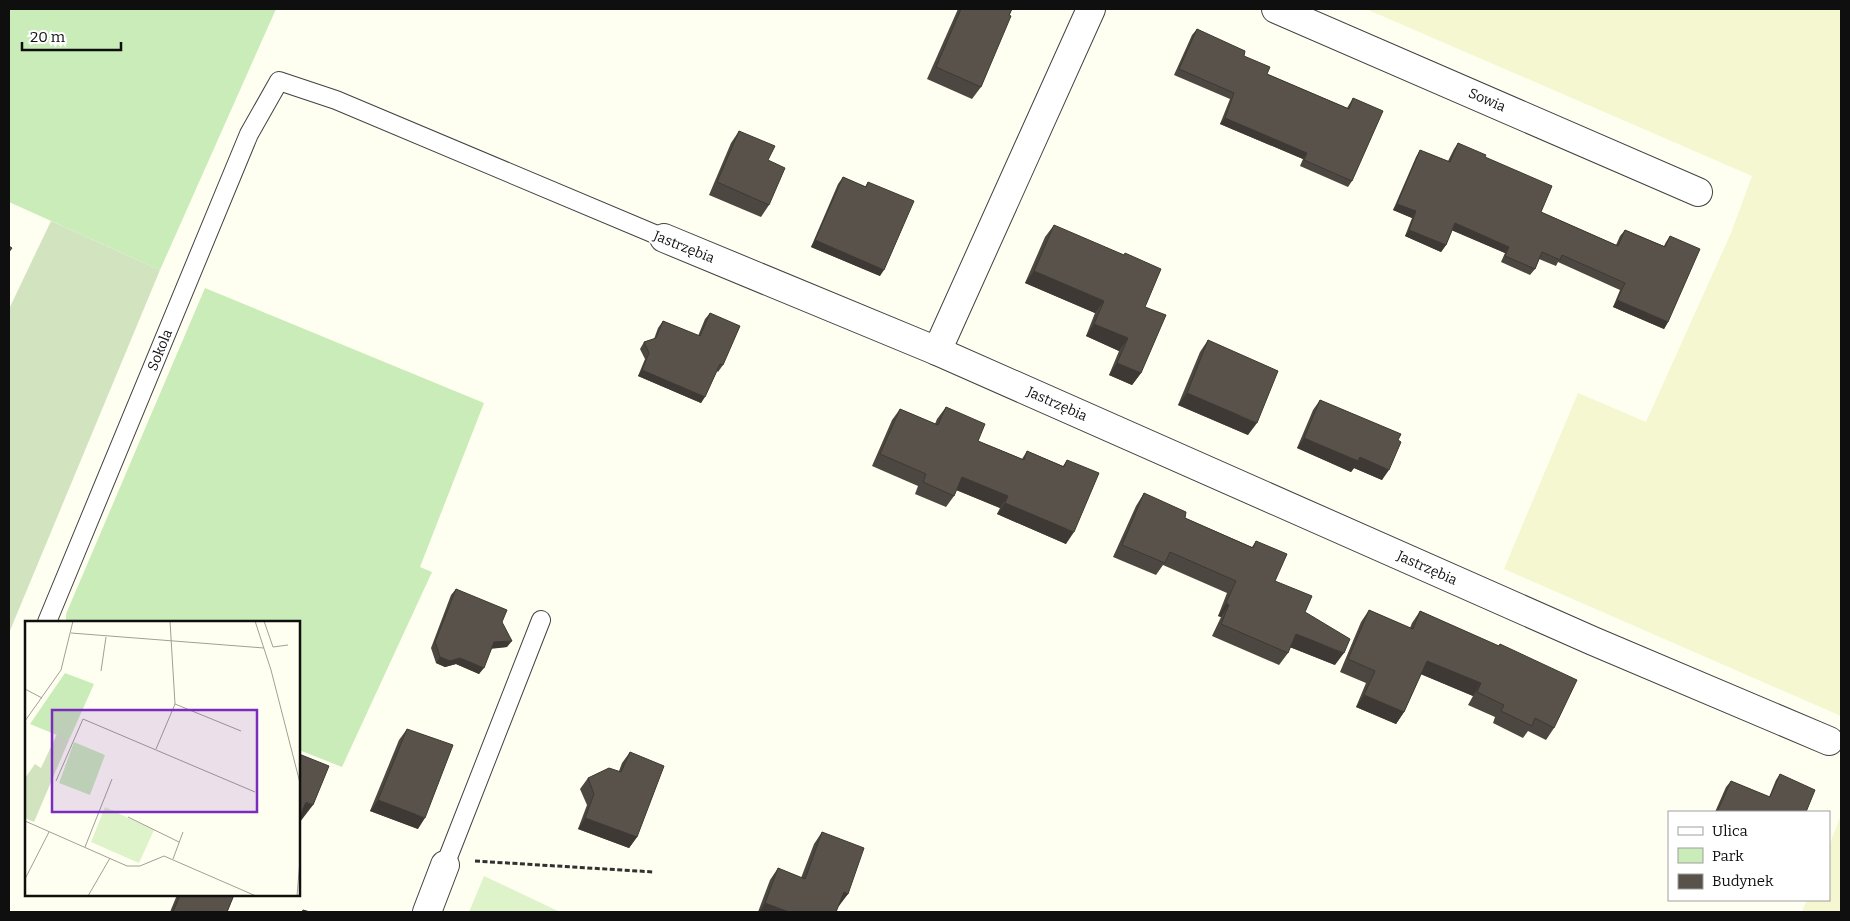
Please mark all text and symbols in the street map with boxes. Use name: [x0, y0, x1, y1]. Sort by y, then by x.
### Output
scale bar: [22, 20, 121, 52]
text: 20 m: [30, 28, 66, 46]
street label: Sowia: [1466, 85, 1508, 116]
street label: Jastrzębia: [650, 227, 717, 267]
street label: Sokola: [144, 326, 176, 373]
street label: Jastrzębia: [1023, 383, 1090, 425]
street label: Jastrzębia: [1393, 547, 1460, 589]
inset map: [25, 621, 300, 896]
legend: [1668, 811, 1830, 901]
text: Ulica: [1712, 822, 1748, 840]
text: Park: [1712, 847, 1744, 865]
text: Budynek: [1712, 872, 1774, 890]

